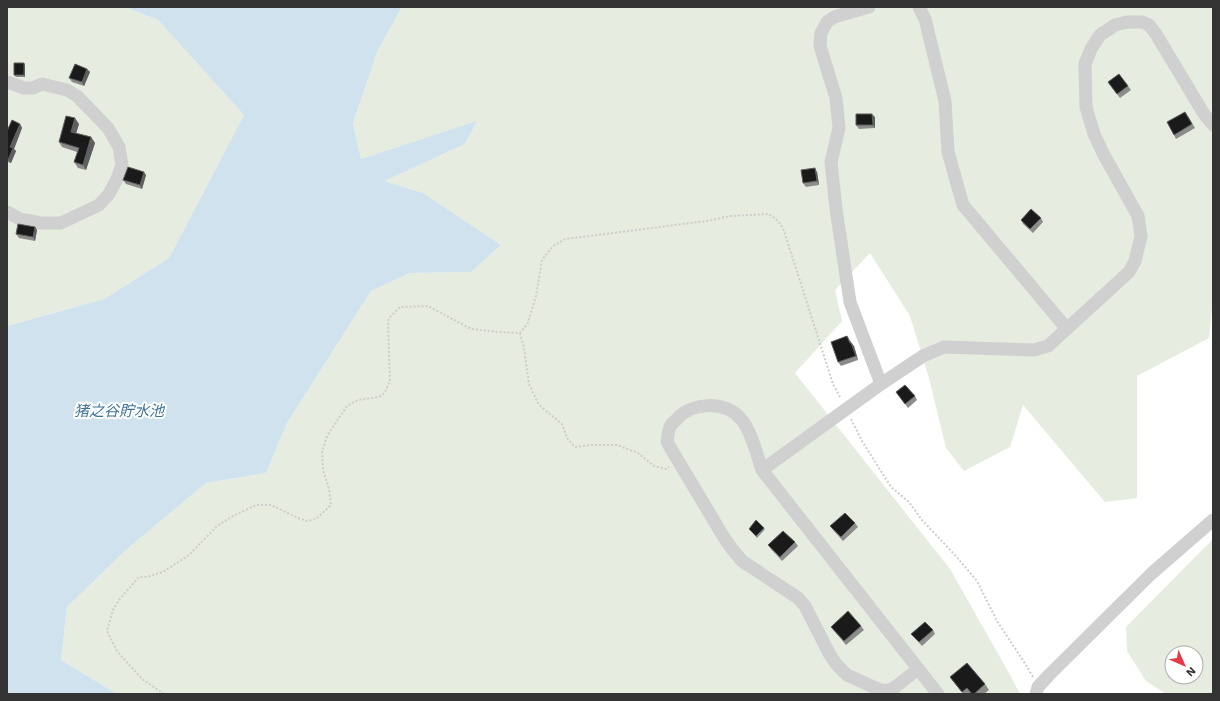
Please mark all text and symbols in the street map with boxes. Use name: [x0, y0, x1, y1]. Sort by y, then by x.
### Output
water label: 猪之谷貯水池: [74, 402, 166, 420]
north arrow: [1164, 645, 1204, 685]
text: N: [1183, 664, 1198, 679]

